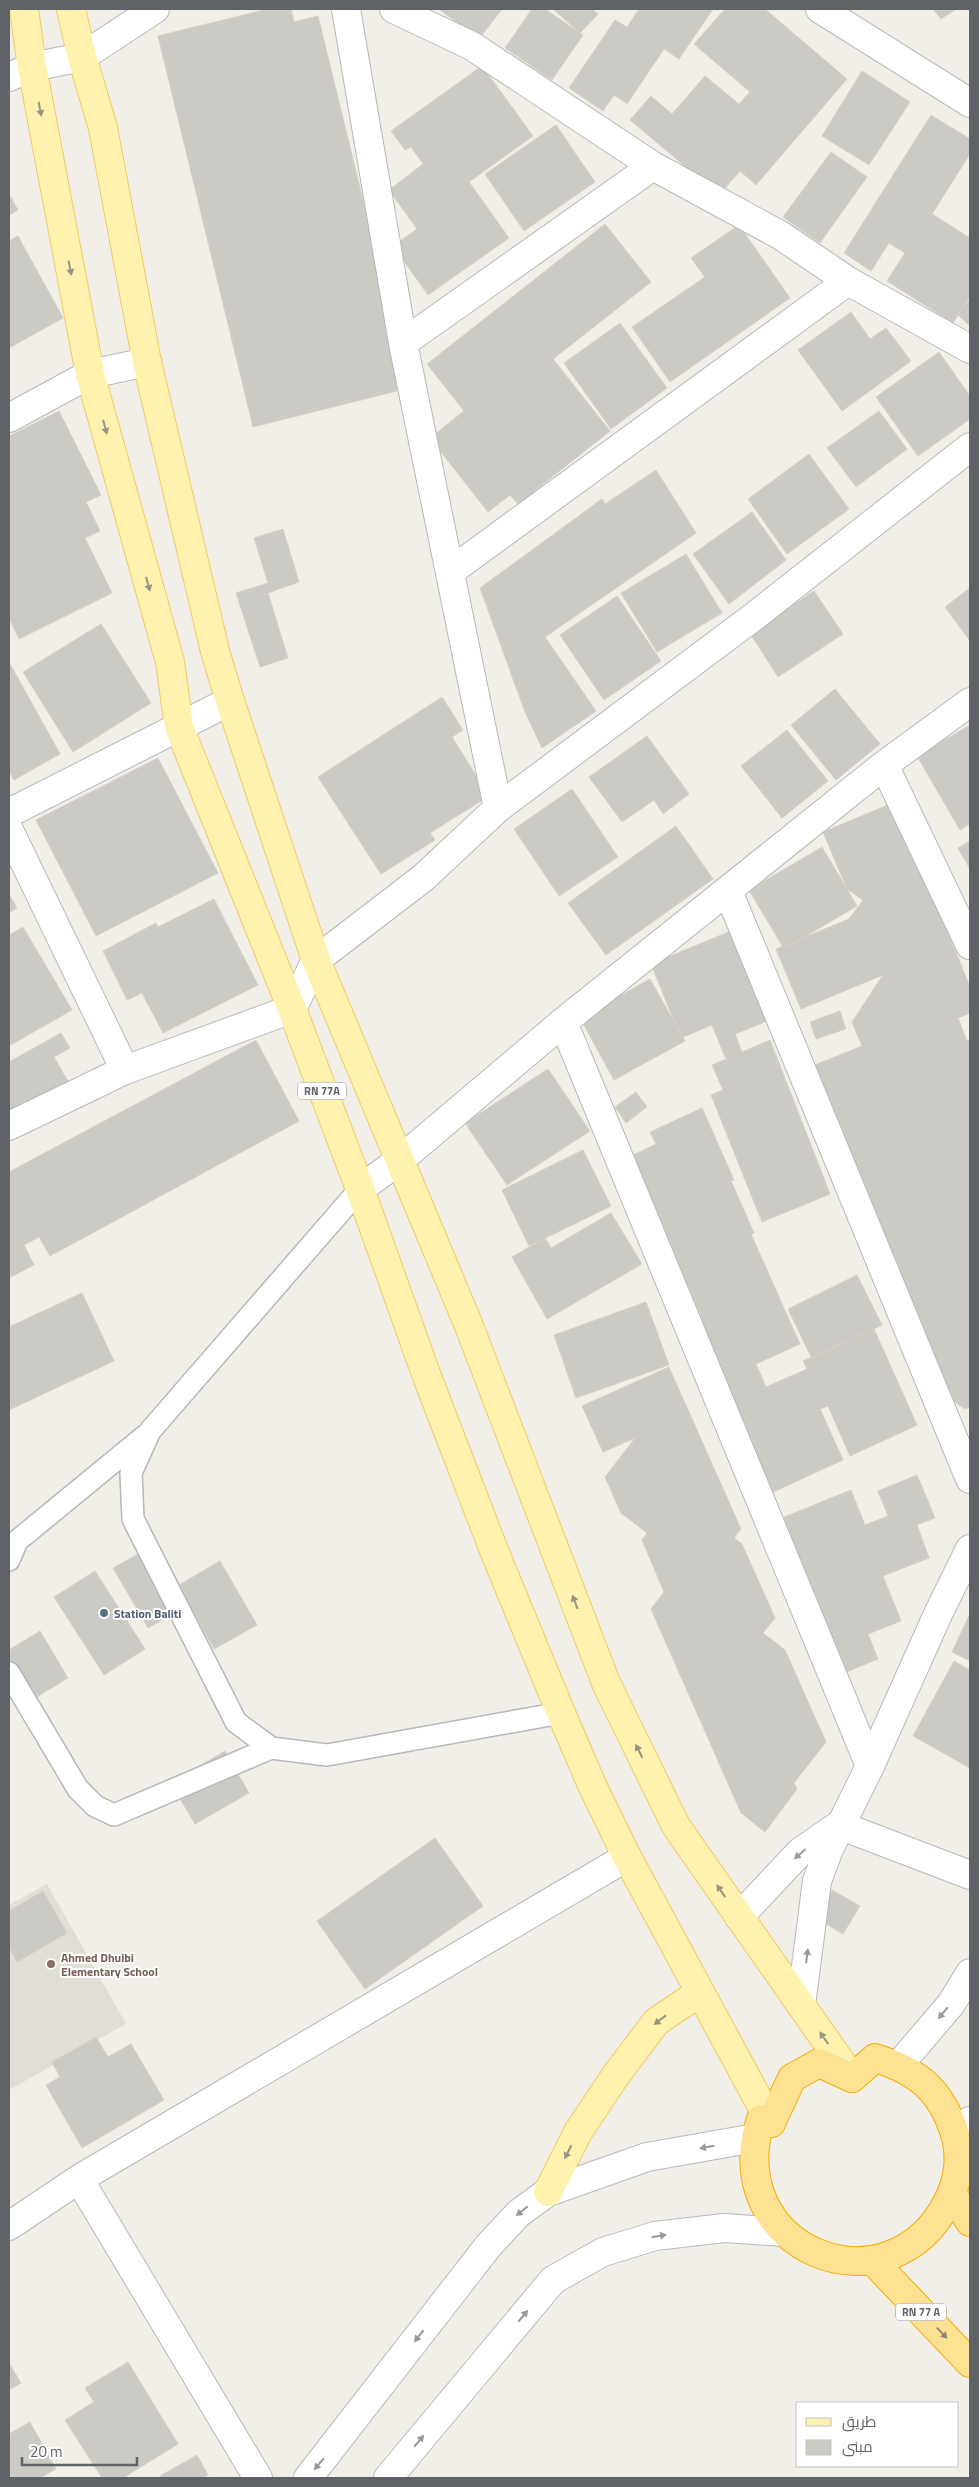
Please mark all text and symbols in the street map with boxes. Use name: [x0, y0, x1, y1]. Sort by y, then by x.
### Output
one-way arrow: [36, 101, 44, 117]
one-way arrow: [67, 261, 75, 277]
one-way arrow: [101, 419, 109, 435]
one-way arrow: [144, 576, 152, 591]
road number: RN 77A: [298, 1082, 346, 1100]
one-way arrow: [571, 1594, 579, 1609]
place label: Station Baliti: [114, 1604, 181, 1623]
marker: Station Baliti: [98, 1607, 110, 1619]
one-way arrow: [635, 1744, 643, 1758]
one-way arrow: [793, 1848, 806, 1859]
one-way arrow: [716, 1884, 726, 1898]
place label: Ahmed Dhuibi Elementary School: [61, 1948, 158, 1981]
one-way arrow: [803, 1948, 811, 1964]
marker: Ahmed Dhuibi Elementary School: [45, 1958, 57, 1970]
one-way arrow: [937, 2007, 949, 2019]
one-way arrow: [654, 2014, 667, 2025]
one-way arrow: [819, 2032, 830, 2045]
one-way arrow: [698, 2143, 714, 2151]
one-way arrow: [564, 2145, 572, 2159]
one-way arrow: [516, 2206, 529, 2217]
one-way arrow: [651, 2231, 667, 2239]
road number: RN 77 A: [896, 2304, 946, 2320]
one-way arrow: [518, 2310, 529, 2323]
one-way arrow: [936, 2327, 948, 2339]
one-way arrow: [414, 2329, 424, 2343]
legend: [796, 2402, 959, 2467]
text: طريق: [842, 2410, 876, 2433]
scale bar: [22, 2434, 138, 2466]
one-way arrow: [413, 2435, 424, 2448]
text: مبنى: [842, 2435, 873, 2458]
text: 20 m: [30, 2440, 63, 2463]
one-way arrow: [314, 2458, 325, 2471]

